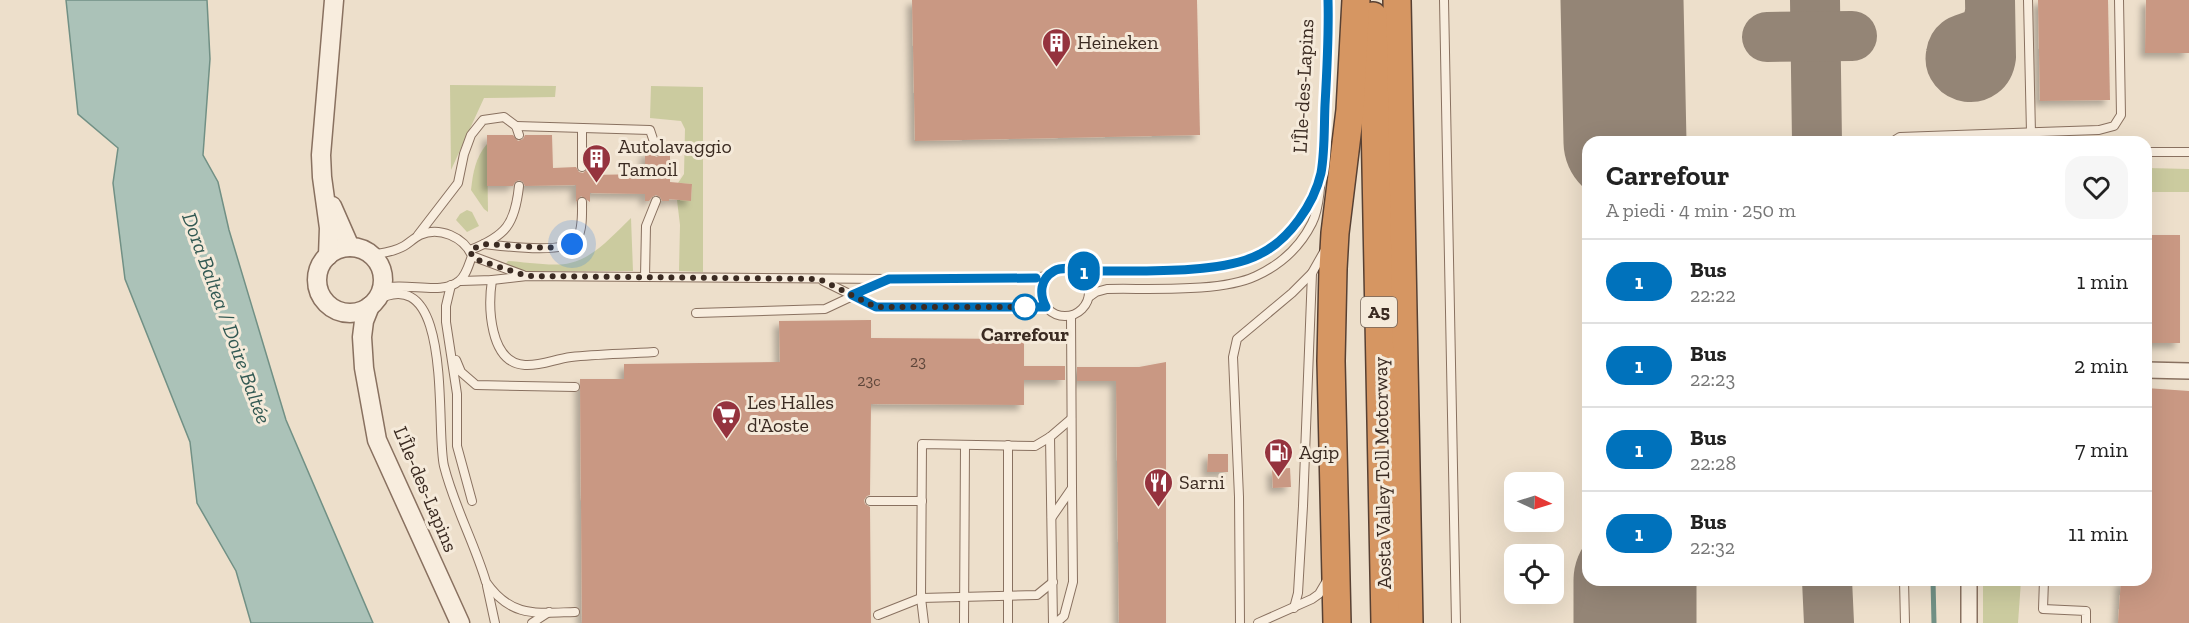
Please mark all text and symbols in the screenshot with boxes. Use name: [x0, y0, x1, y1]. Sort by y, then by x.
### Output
street label: L'Île-des-Lapins: [1288, 18, 1318, 154]
building icon: Heineken: [1040, 26, 1072, 68]
place label: Heineken: [1077, 30, 1159, 54]
place label: Autolavaggio Tamoil: [618, 134, 732, 181]
building icon: Autolavaggio Tamoil: [581, 142, 613, 184]
button: heart: [2065, 156, 2128, 219]
text: Carrefour: [1606, 159, 1729, 192]
text: A piedi · 4 min · 250 m: [1606, 198, 1796, 222]
water label: Dora Baltea / Doire Baltée: [177, 209, 277, 427]
your location: [557, 229, 587, 259]
line badge: 1: [1064, 252, 1104, 290]
text: Bus: [1690, 256, 1727, 283]
text: 1: [1080, 259, 1088, 284]
text: 1 min: [2077, 268, 2128, 295]
text: 1: [1635, 269, 1643, 294]
text: 22:22: [1690, 283, 1736, 307]
marker: Carrefour: [1012, 294, 1038, 320]
road number: A5: [1361, 297, 1397, 327]
place label: Carrefour: [981, 322, 1069, 346]
text: Bus: [1690, 340, 1727, 367]
house number: 23: [910, 352, 926, 371]
text: 2 min: [2074, 352, 2128, 379]
text: 1: [1635, 353, 1643, 378]
street label: Aosta Valley Toll Motorway: [1368, 356, 1396, 589]
text: 22:23: [1690, 367, 1735, 391]
house number: 23c: [857, 371, 881, 390]
place label: Les Halles d'Aoste: [747, 390, 834, 437]
supermarket icon: Les Halles d'Aoste: [710, 398, 742, 440]
street label: L'Île-des-Lapins: [389, 423, 463, 555]
text: Bus: [1690, 424, 1727, 451]
fuel station icon: Agip: [1262, 436, 1294, 478]
text: 7 min: [2075, 436, 2128, 463]
text: 1: [1635, 437, 1643, 462]
place label: Agip: [1299, 440, 1339, 464]
text: 22:28: [1690, 451, 1736, 475]
restaurant icon: Sarni: [1142, 466, 1174, 508]
place label: Sarni: [1179, 470, 1225, 494]
north arrow: [1504, 472, 1564, 532]
map controls: [1504, 472, 1564, 604]
text: Bus: [1690, 508, 1727, 535]
text: 11 min: [2068, 520, 2128, 547]
text: 1: [1635, 521, 1643, 546]
text: 22:32: [1690, 535, 1735, 559]
button: locate: [1504, 544, 1564, 604]

